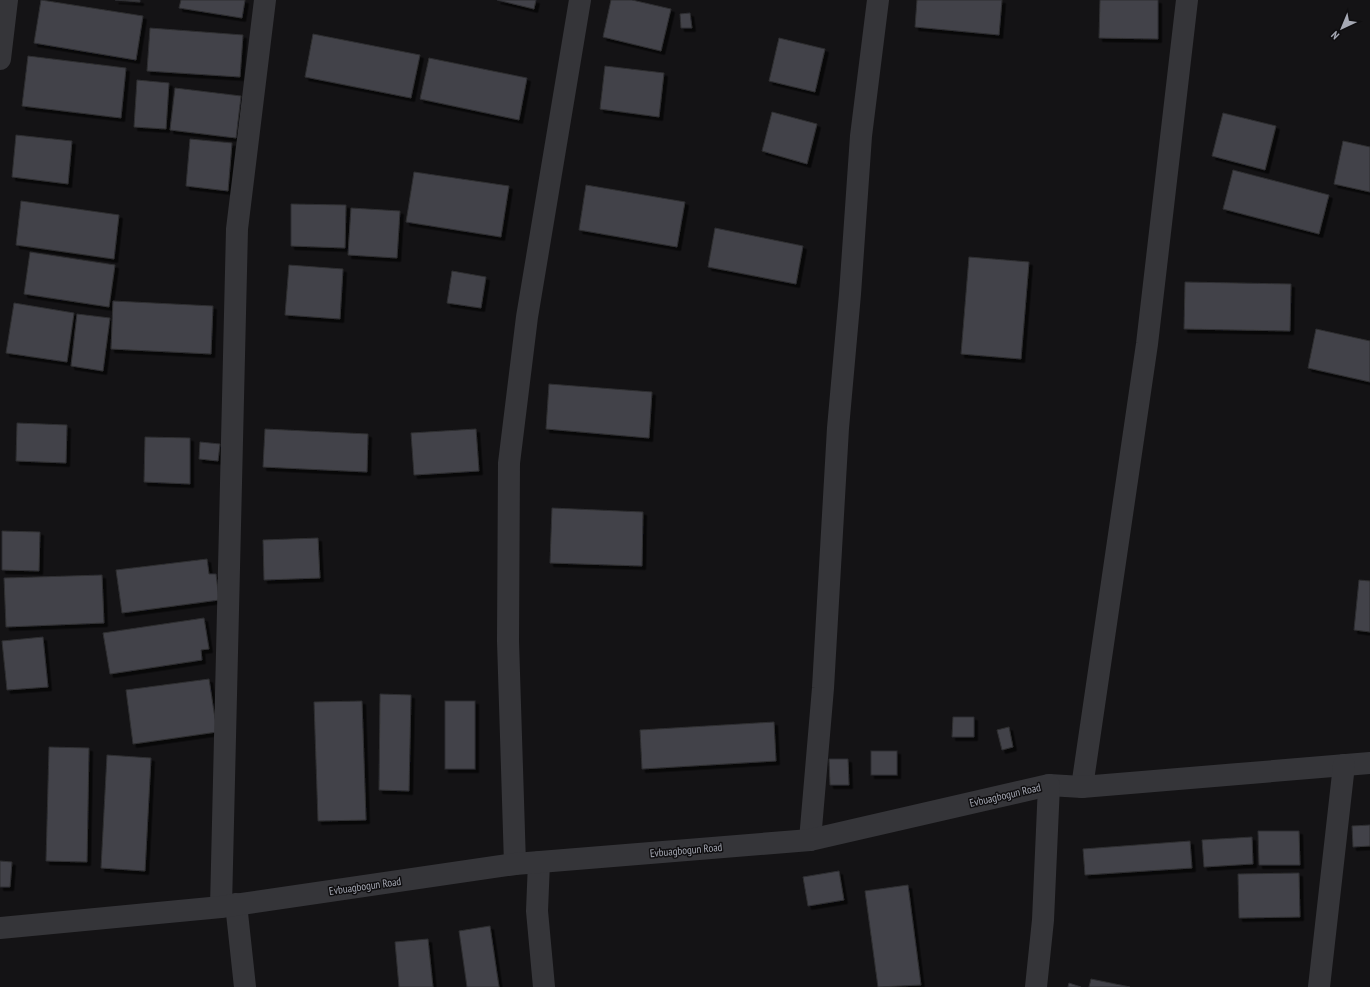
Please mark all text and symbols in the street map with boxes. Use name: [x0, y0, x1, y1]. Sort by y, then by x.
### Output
north arrow: [1322, 8, 1362, 48]
text: N: [1328, 28, 1342, 42]
street label: Evbuagbogun Road: [968, 780, 1042, 810]
street label: Evbuagbogun Road: [649, 840, 723, 860]
street label: Evbuagbogun Road: [328, 874, 402, 898]

